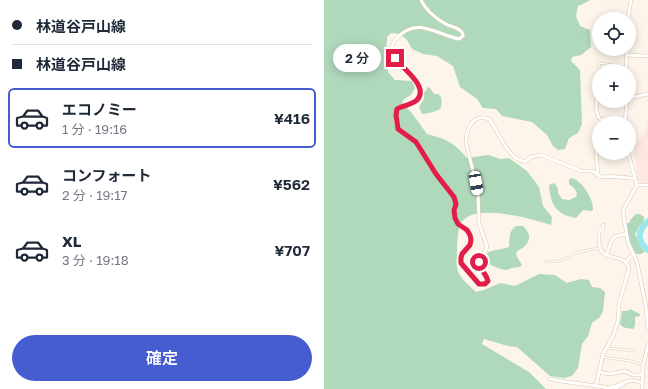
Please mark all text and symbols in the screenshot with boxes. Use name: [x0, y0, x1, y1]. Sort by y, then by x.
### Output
map controls: [592, 12, 636, 160]
button: locate: [592, 12, 636, 56]
text: 林道谷戸山線: [36, 17, 126, 35]
callout: 2 分: [333, 44, 381, 72]
route end: [386, 49, 404, 67]
text: 2 分: [345, 50, 369, 66]
text: 林道谷戸山線: [36, 55, 126, 73]
button: +: [592, 64, 636, 108]
icon: car: [14, 100, 50, 136]
text: エコノミー: [62, 100, 137, 118]
text: ¥416: [274, 109, 310, 127]
button: −: [592, 116, 636, 160]
text: 1 分 · 19:16: [62, 121, 127, 137]
icon: car: [14, 166, 50, 202]
text: コンフォート: [62, 166, 152, 184]
car: [468, 170, 484, 196]
text: ¥562: [273, 175, 310, 193]
text: 2 分 · 19:17: [62, 187, 127, 203]
icon: car: [14, 232, 50, 268]
text: XL: [62, 232, 81, 250]
text: ¥707: [274, 241, 310, 259]
text: 3 分 · 19:18: [62, 252, 129, 268]
route start: [470, 253, 488, 271]
button: 確定: [12, 335, 312, 381]

